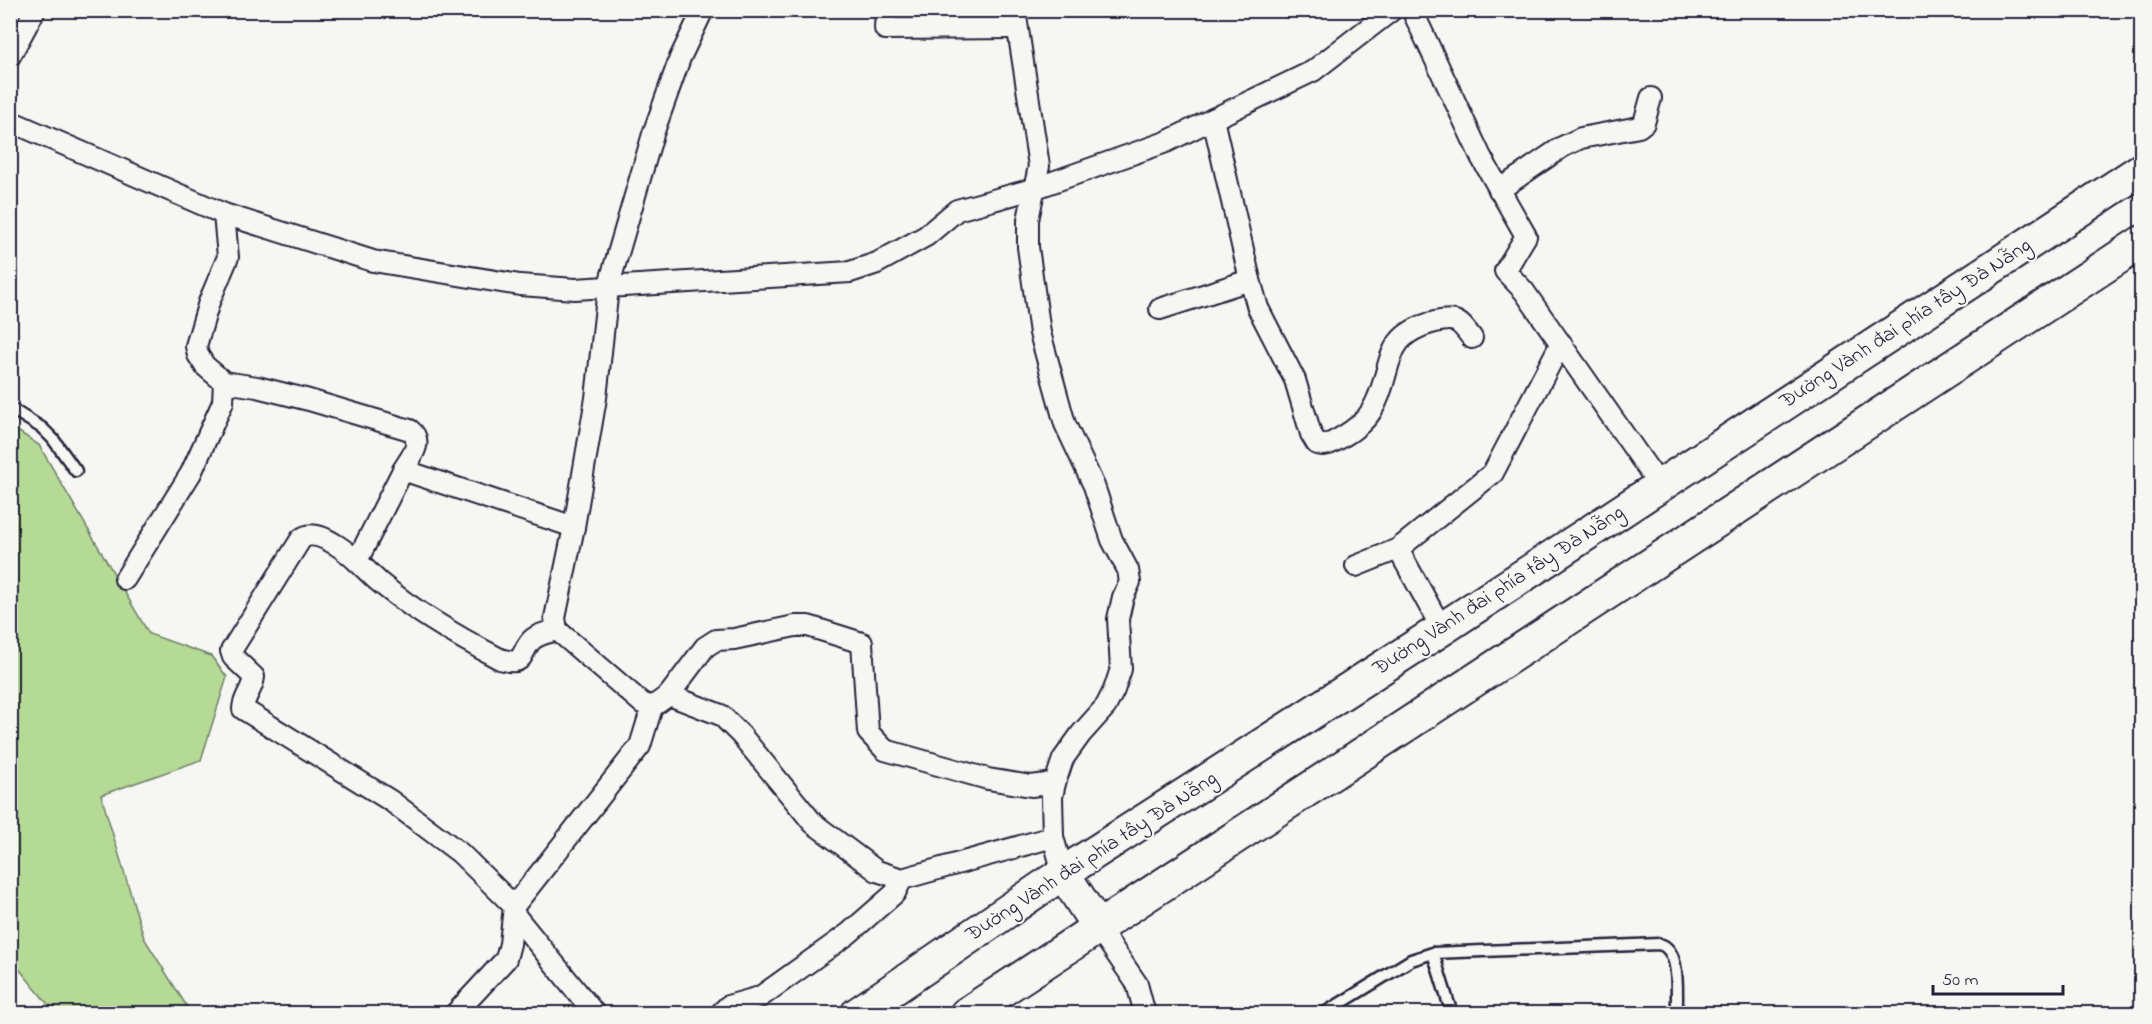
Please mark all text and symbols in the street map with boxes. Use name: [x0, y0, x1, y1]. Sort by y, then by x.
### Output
street label: Đường Vành đai phía tây Đà Nẵng: [1773, 231, 2039, 419]
street label: Đường Vành đai phía tây Đà Nẵng: [1366, 498, 1632, 686]
street label: Đường Vành đai phía tây Đà Nẵng: [959, 764, 1225, 952]
scale bar: [1933, 958, 2064, 996]
text: 50 m: [1942, 968, 1979, 994]

